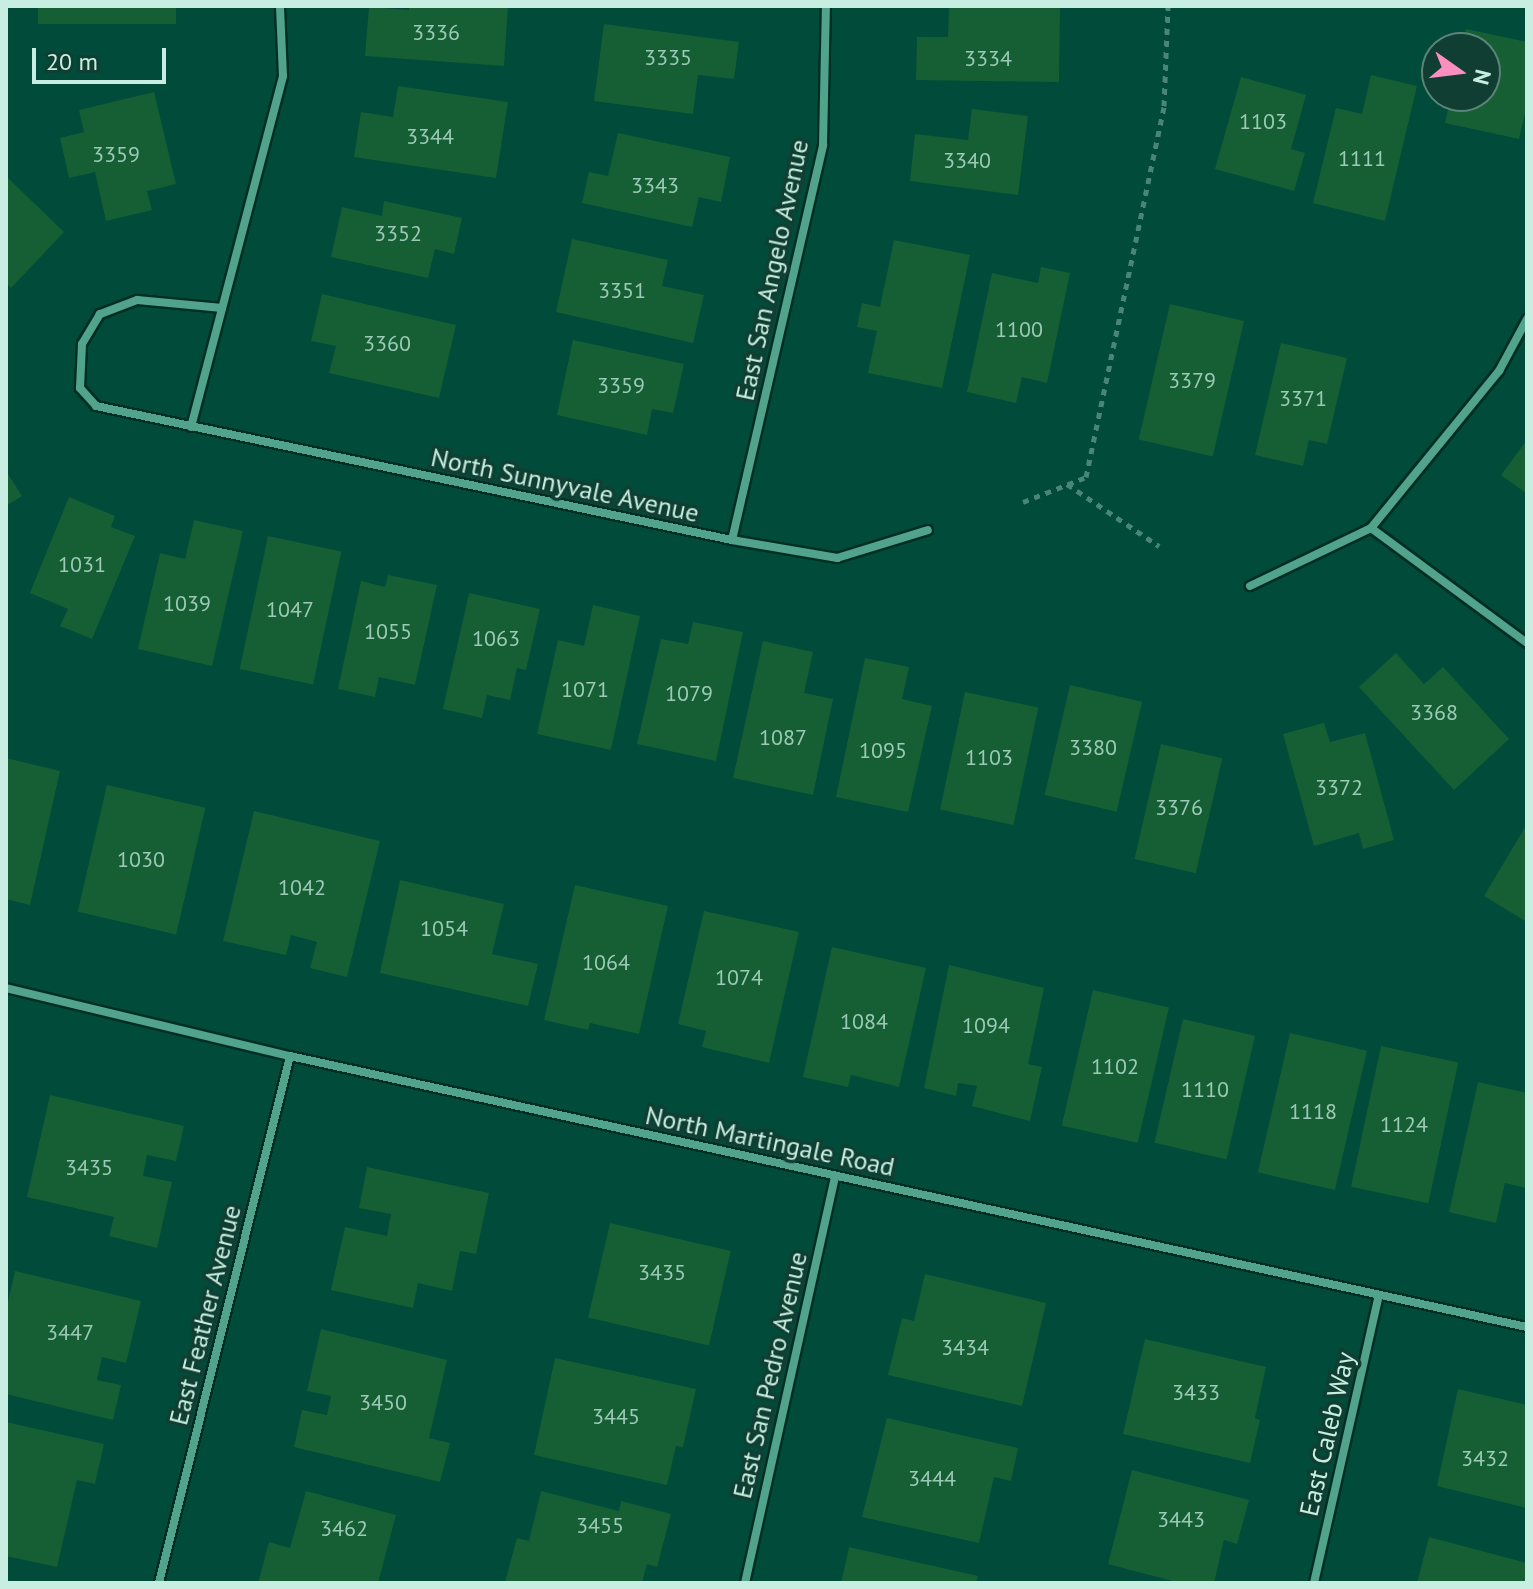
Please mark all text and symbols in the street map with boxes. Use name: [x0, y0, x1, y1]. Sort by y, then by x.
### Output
house number: 3336: [412, 20, 460, 46]
scale bar: [36, 32, 170, 82]
north arrow: [1421, 32, 1501, 112]
house number: 3335: [644, 45, 692, 71]
text: 20 m: [46, 46, 98, 77]
house number: 3334: [964, 46, 1012, 72]
text: N: [1467, 67, 1498, 88]
house number: 1103: [1239, 109, 1287, 135]
house number: 3344: [406, 124, 454, 150]
street label: East San Angelo Avenue: [729, 136, 815, 404]
house number: 3359: [92, 142, 140, 168]
house number: 1111: [1338, 146, 1386, 172]
house number: 3340: [943, 148, 991, 174]
house number: 3343: [631, 173, 679, 199]
house number: 3352: [374, 221, 422, 247]
house number: 3351: [598, 278, 646, 304]
house number: 1100: [995, 317, 1043, 343]
house number: 3360: [363, 331, 411, 357]
house number: 3379: [1168, 368, 1216, 394]
house number: 3359: [597, 373, 645, 399]
house number: 3371: [1279, 386, 1327, 412]
street label: North Sunnyvale Avenue: [428, 441, 702, 529]
house number: 1031: [58, 552, 106, 578]
house number: 1039: [163, 591, 211, 617]
house number: 1047: [266, 597, 314, 623]
house number: 1055: [364, 619, 412, 645]
house number: 1063: [472, 626, 520, 652]
house number: 1071: [561, 677, 609, 703]
house number: 1079: [665, 681, 713, 707]
house number: 3368: [1410, 700, 1458, 726]
house number: 1087: [759, 725, 807, 751]
house number: 3380: [1069, 735, 1117, 761]
house number: 1095: [859, 738, 907, 764]
house number: 1103: [965, 745, 1013, 771]
house number: 3372: [1315, 775, 1363, 801]
house number: 3376: [1155, 795, 1203, 821]
house number: 1030: [117, 847, 165, 873]
house number: 1042: [278, 875, 326, 901]
house number: 1054: [420, 916, 468, 942]
house number: 1064: [582, 950, 630, 976]
house number: 1074: [715, 965, 763, 991]
house number: 1084: [840, 1009, 888, 1035]
house number: 1094: [962, 1013, 1010, 1039]
house number: 1102: [1091, 1054, 1139, 1080]
house number: 1110: [1181, 1077, 1229, 1103]
street label: North Martingale Road: [643, 1099, 897, 1183]
house number: 1118: [1289, 1099, 1337, 1125]
house number: 1124: [1380, 1112, 1428, 1138]
house number: 3435: [65, 1155, 113, 1181]
street label: East Feather Avenue: [162, 1201, 248, 1429]
street label: East San Pedro Avenue: [726, 1248, 814, 1502]
house number: 3435: [638, 1260, 686, 1286]
house number: 3447: [46, 1320, 94, 1346]
house number: 3434: [941, 1335, 989, 1361]
street label: East Caleb Way: [1293, 1349, 1361, 1519]
house number: 3433: [1172, 1380, 1220, 1406]
house number: 3450: [359, 1390, 407, 1416]
house number: 3445: [592, 1404, 640, 1430]
house number: 3432: [1461, 1446, 1509, 1472]
house number: 3444: [908, 1466, 956, 1492]
house number: 3443: [1157, 1507, 1205, 1533]
house number: 3455: [576, 1513, 624, 1539]
house number: 3462: [320, 1516, 368, 1542]

